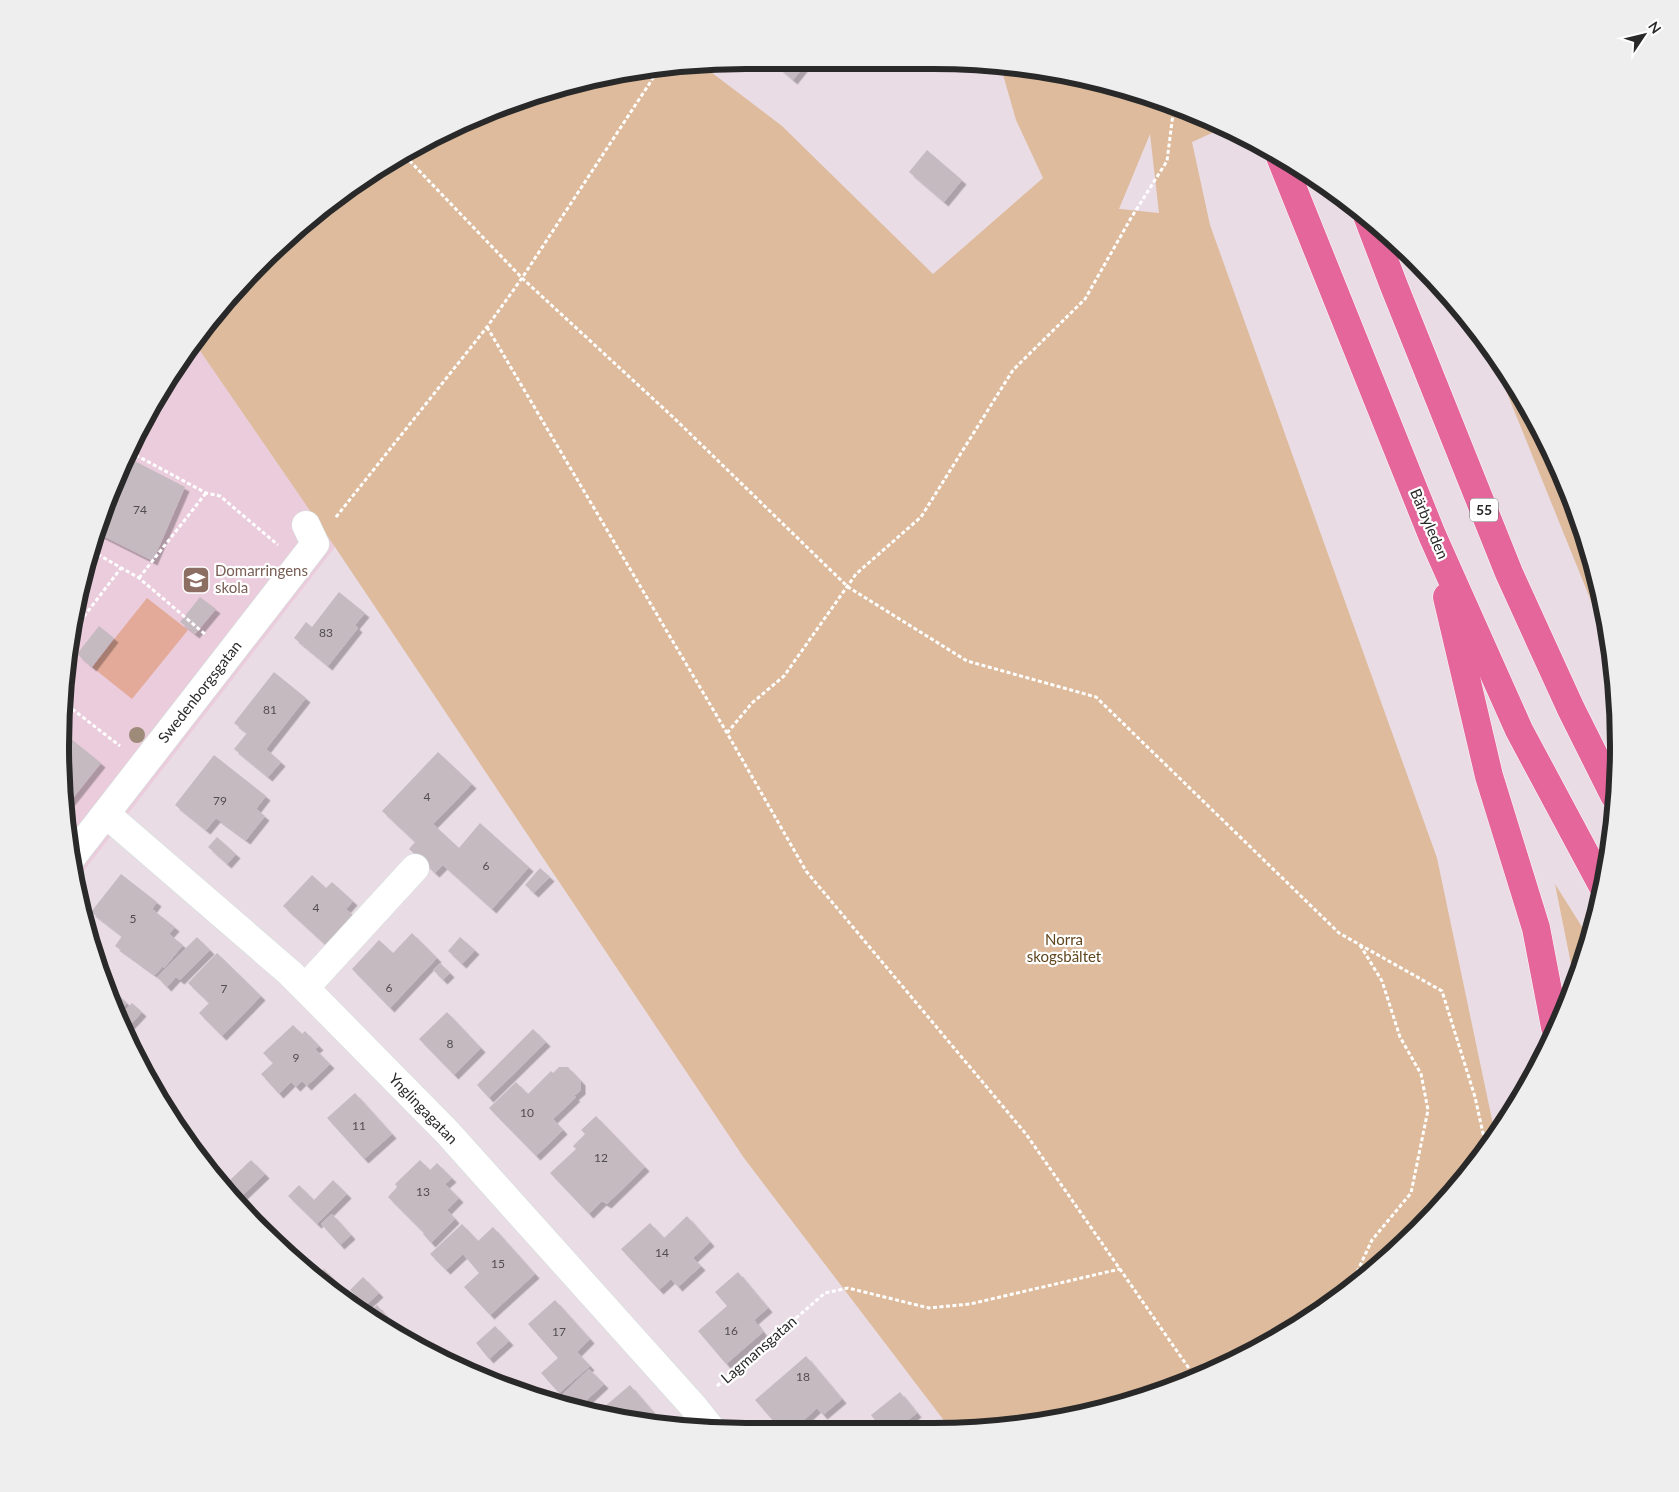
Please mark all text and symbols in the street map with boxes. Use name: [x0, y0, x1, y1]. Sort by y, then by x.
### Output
north arrow: [1619, 10, 1669, 60]
text: N: [1645, 18, 1665, 37]
street label: Bärbyleden: [1407, 486, 1453, 561]
road number: 55: [1470, 498, 1498, 522]
house number: 74: [133, 502, 147, 517]
place label: Domarringens skola: [215, 561, 308, 596]
school or university icon: Domarringens skola: [181, 565, 211, 595]
house number: 83: [319, 625, 333, 640]
street label: Swedenborgsgatan: [154, 637, 245, 746]
house number: 81: [263, 702, 277, 717]
house number: 4: [424, 789, 431, 804]
house number: 79: [213, 793, 227, 808]
house number: 6: [483, 858, 490, 873]
house number: 4: [313, 900, 320, 915]
house number: 5: [130, 911, 137, 926]
park label: Norra skogsbältet: [1027, 930, 1102, 965]
house number: 6: [386, 980, 393, 995]
house number: 7: [221, 981, 228, 996]
house number: 8: [447, 1036, 454, 1051]
house number: 9: [293, 1050, 300, 1065]
street label: Ynglingagatan: [386, 1069, 462, 1147]
house number: 10: [520, 1105, 534, 1120]
house number: 11: [352, 1118, 366, 1133]
house number: 12: [594, 1150, 608, 1165]
house number: 13: [416, 1184, 430, 1199]
house number: 14: [655, 1245, 669, 1260]
house number: 15: [491, 1256, 505, 1271]
street label: Lagmansgatan: [717, 1312, 800, 1387]
house number: 16: [724, 1323, 738, 1338]
house number: 17: [552, 1324, 566, 1339]
house number: 18: [796, 1369, 810, 1384]

